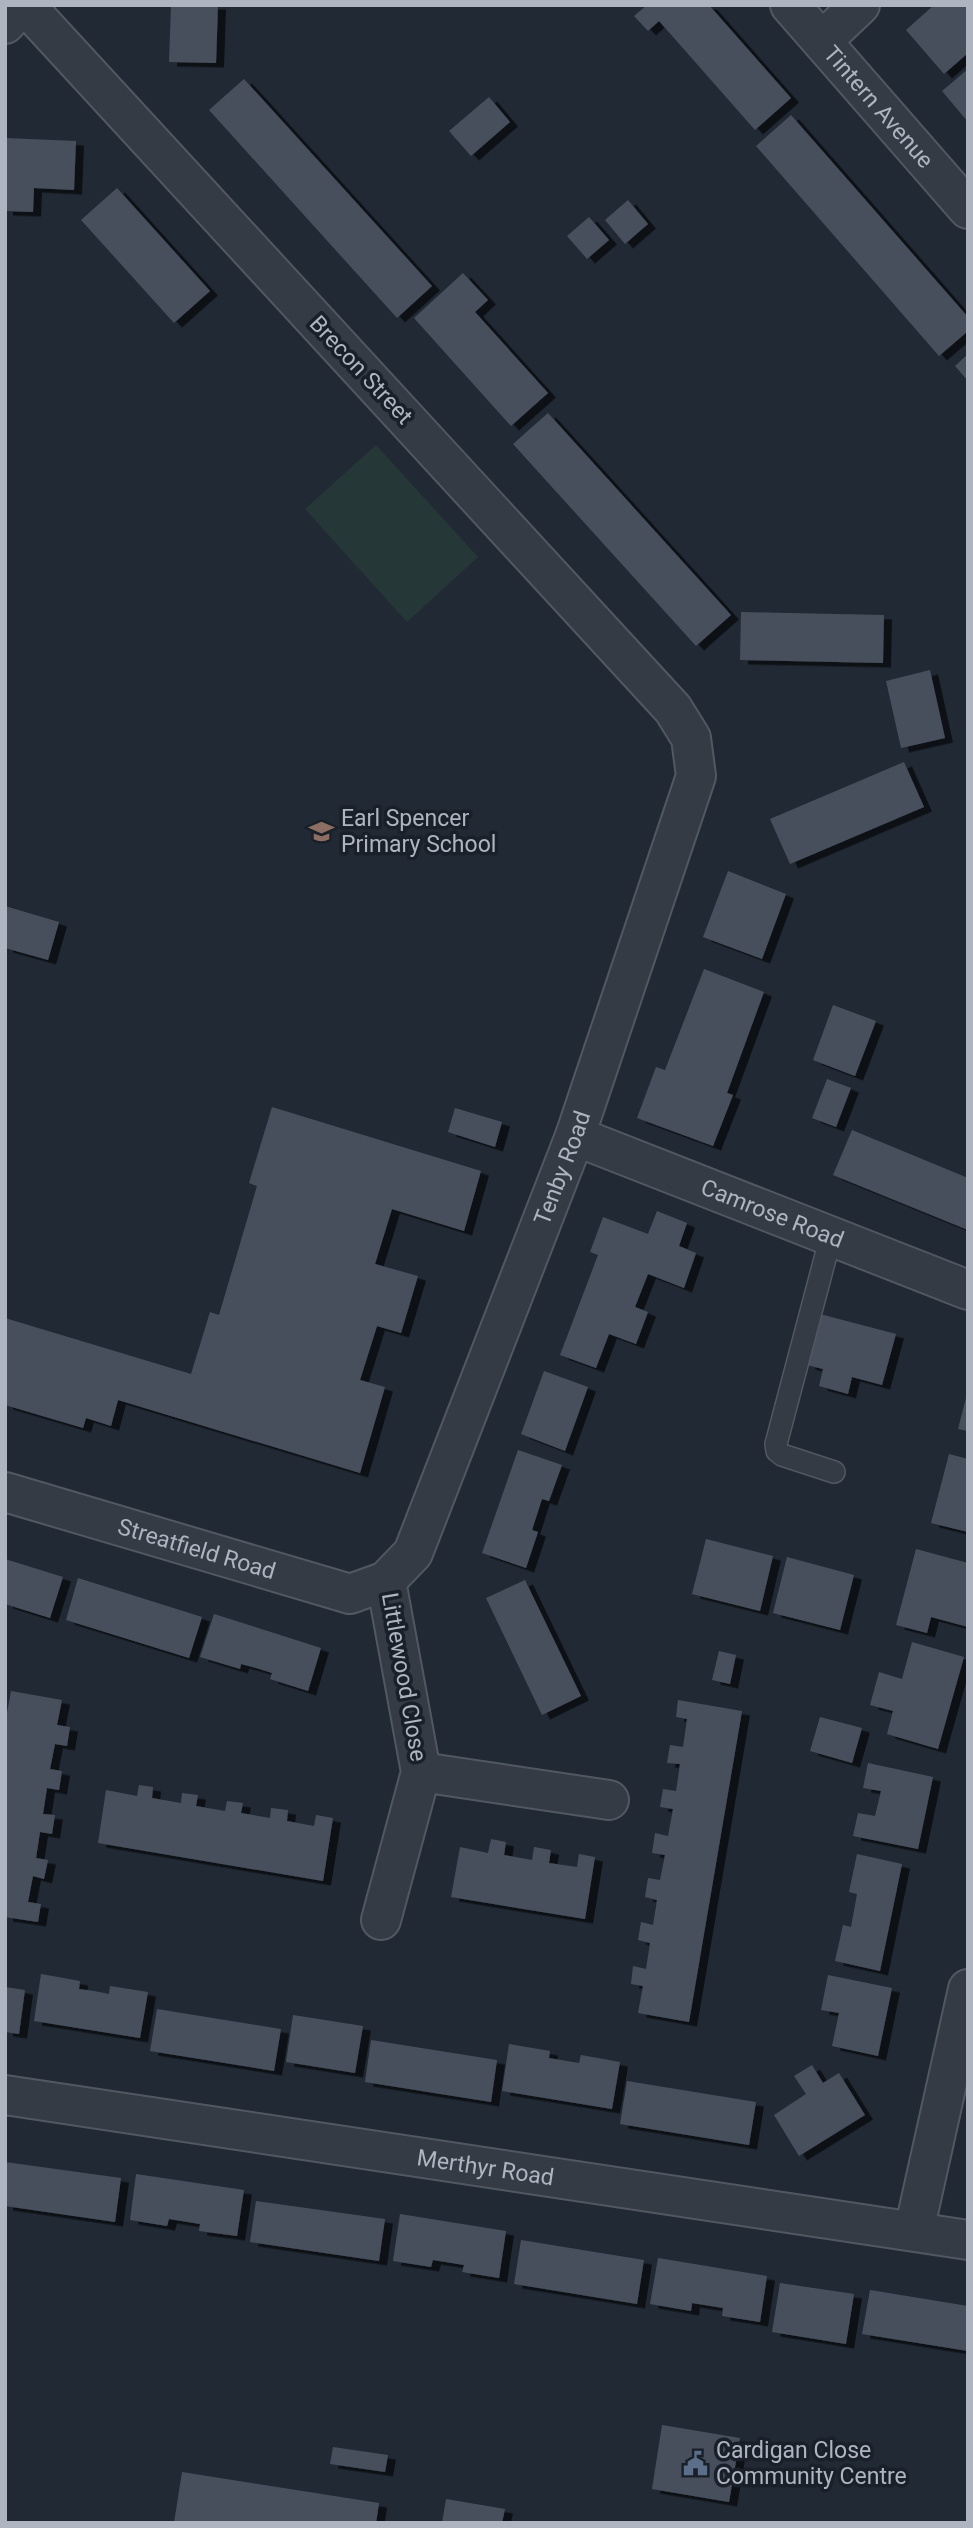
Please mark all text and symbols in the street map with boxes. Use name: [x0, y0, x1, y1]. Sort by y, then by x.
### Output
street label: Tintern Avenue: [818, 40, 939, 173]
street label: Brecon Street: [304, 310, 418, 430]
place label: Earl Spencer Primary School: [341, 805, 496, 858]
school or university icon: Earl Spencer Primary School: [307, 817, 335, 845]
street label: Tenby Road: [528, 1107, 596, 1229]
street label: Camrose Road: [697, 1173, 848, 1253]
street label: Streatfield Road: [115, 1513, 279, 1585]
street label: Littlewood Close: [376, 1591, 432, 1763]
street label: Merthyr Road: [415, 2144, 556, 2191]
place label: Cardigan Close Community Centre: [716, 2437, 907, 2490]
public building icon: Cardigan Close Community Centre: [682, 2449, 710, 2477]

